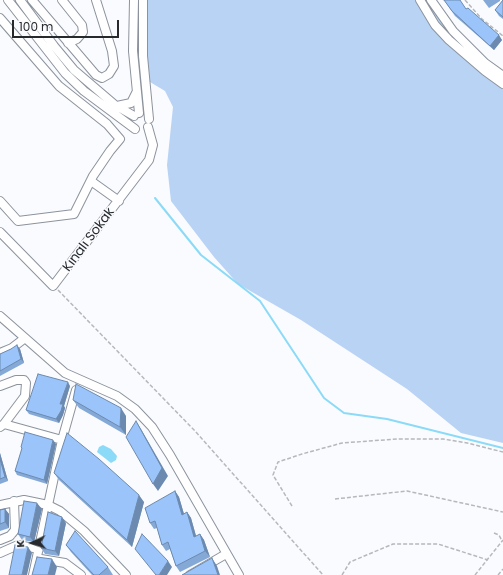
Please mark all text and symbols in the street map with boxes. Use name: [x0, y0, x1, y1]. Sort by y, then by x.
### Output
scale bar: [14, 12, 121, 38]
text: 100 m: [19, 18, 53, 35]
street label: Kınalı Sokak: [60, 205, 118, 275]
north arrow: [12, 523, 52, 563]
text: K: [12, 539, 28, 548]

